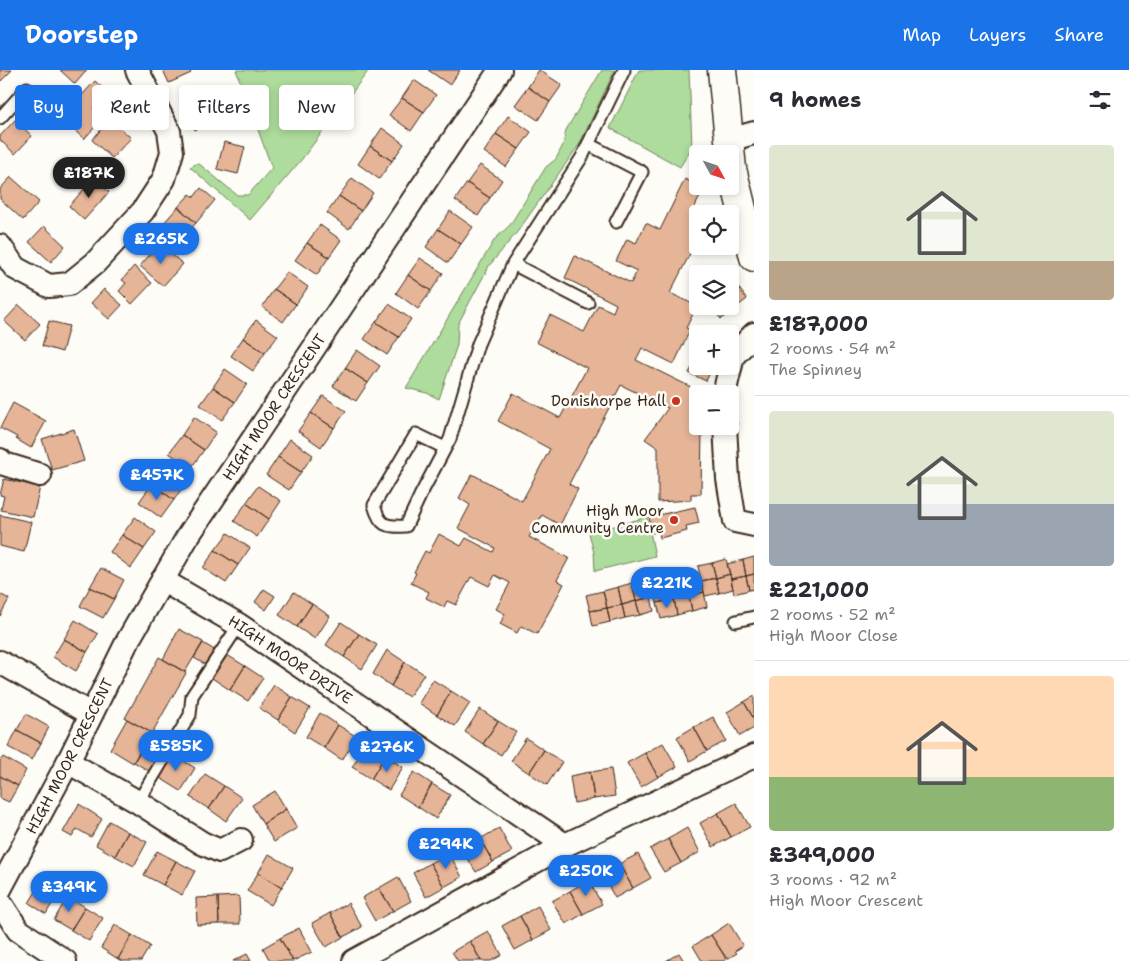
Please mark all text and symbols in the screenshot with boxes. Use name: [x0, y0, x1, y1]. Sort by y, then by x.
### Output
text: Doorstep: [25, 19, 138, 51]
text: Map: [903, 23, 941, 47]
text: Layers: [969, 23, 1026, 47]
text: Share: [1054, 23, 1104, 47]
chip: Buy: [15, 85, 82, 130]
chip: Rent: [92, 85, 169, 130]
chip: Filters: [179, 85, 269, 130]
chip: New: [279, 85, 354, 130]
text: 9 homes: [769, 86, 861, 114]
icon: filters: [1086, 86, 1114, 114]
north arrow: [689, 145, 739, 195]
map controls: [689, 145, 739, 435]
pin: £187K: [54, 156, 124, 199]
text: £187K: [64, 162, 114, 183]
icon: home: [897, 178, 987, 268]
button: locate: [689, 205, 739, 255]
pin: £265K: [126, 222, 196, 265]
text: £265K: [134, 228, 188, 249]
button: layers: [689, 265, 739, 315]
text: £187,000: [769, 310, 868, 338]
button: +: [689, 325, 739, 375]
street label: HIGH MOOR CRESCENT: [218, 330, 331, 485]
text: 2 rooms · 54 m²: [769, 338, 896, 359]
text: The Spinney: [769, 359, 862, 380]
button: −: [689, 385, 739, 435]
place label: Donishorpe Hall: [551, 391, 666, 411]
marker: Donishorpe Hall: [670, 395, 682, 407]
icon: home: [897, 443, 987, 533]
pin: £457K: [122, 458, 192, 501]
text: £457K: [130, 464, 184, 485]
place label: High Moor Community Centre: [531, 501, 664, 538]
marker: High Moor Community Centre: [668, 514, 680, 526]
pin: £221K: [632, 566, 702, 609]
text: £221K: [642, 572, 692, 593]
text: £221,000: [769, 576, 869, 604]
text: 2 rooms · 52 m²: [769, 604, 896, 625]
street label: HIGH MOOR DRIVE: [224, 611, 356, 709]
text: High Moor Close: [769, 625, 898, 646]
street label: HIGH MOOR CRESCENT: [21, 675, 118, 838]
icon: home: [897, 708, 987, 798]
pin: £585K: [141, 730, 211, 772]
pin: £276K: [352, 730, 422, 773]
text: £585K: [149, 735, 203, 756]
text: £276K: [360, 736, 414, 757]
pin: £294K: [411, 828, 481, 870]
text: £294K: [419, 833, 473, 854]
text: £349,000: [769, 841, 875, 869]
pin: £250K: [551, 854, 621, 897]
text: £250K: [559, 860, 613, 881]
text: 3 rooms · 92 m²: [769, 869, 897, 890]
pin: £349K: [34, 870, 104, 913]
text: £349K: [42, 876, 96, 897]
text: High Moor Crescent: [769, 890, 923, 911]

